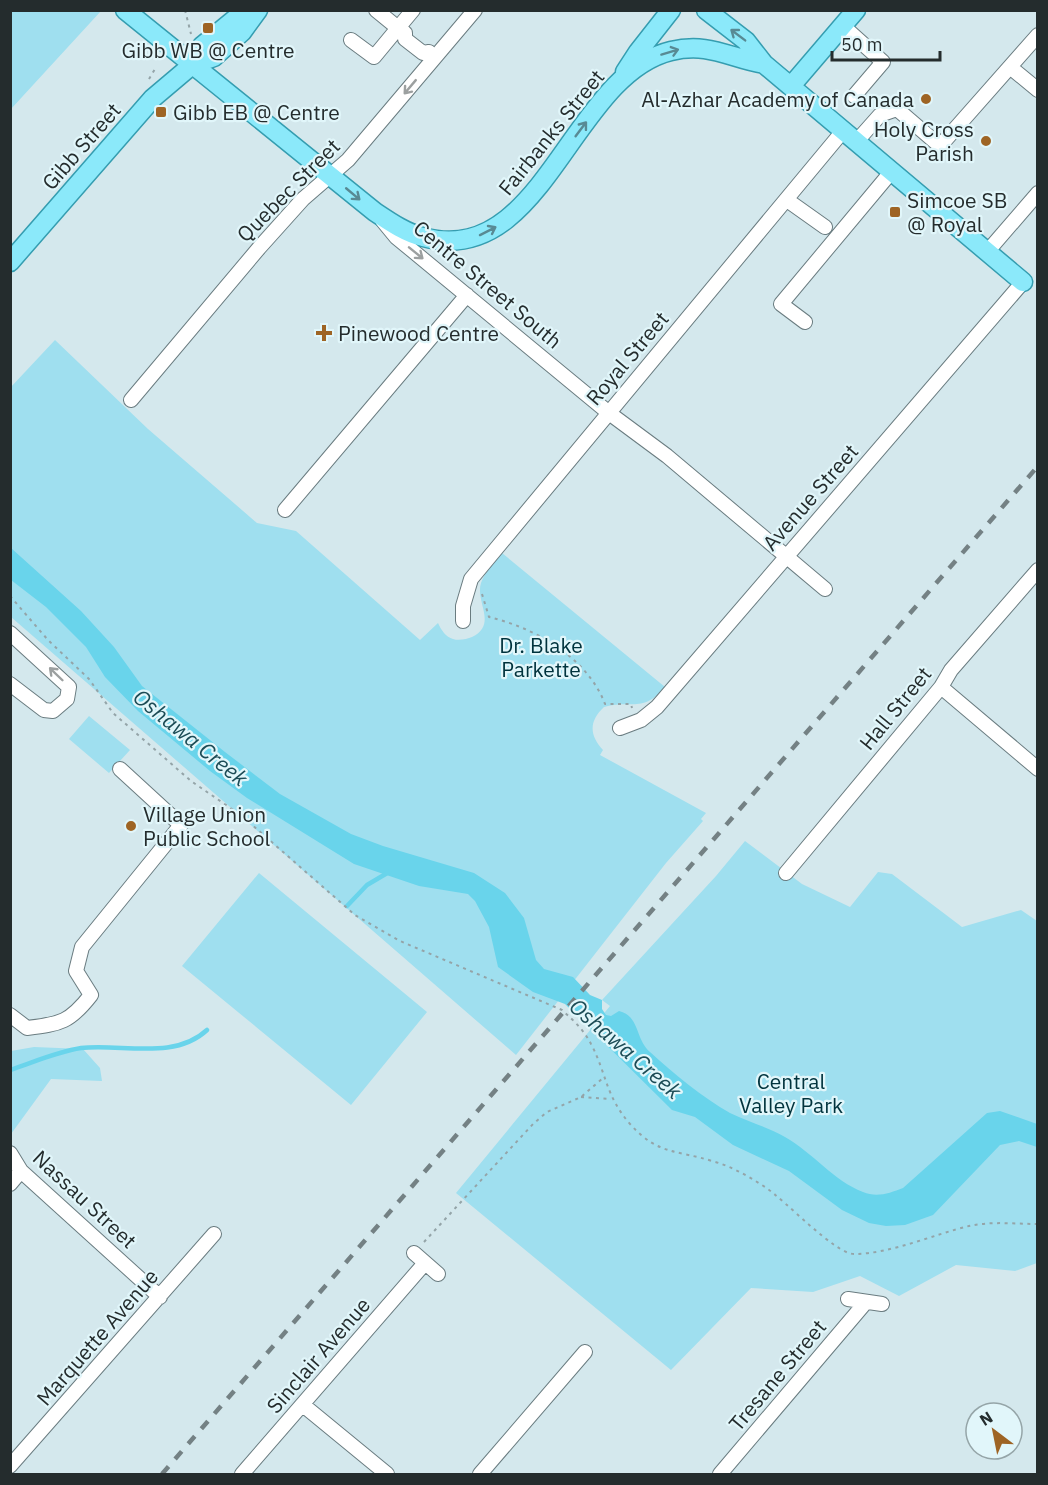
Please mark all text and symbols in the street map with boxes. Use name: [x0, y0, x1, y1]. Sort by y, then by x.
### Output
marker: Gibb WB @ Centre: [201, 21, 215, 35]
scale bar: [832, 24, 940, 62]
one-way arrow: [730, 28, 746, 41]
text: 50 m: [841, 33, 883, 56]
place label: Gibb WB @ Centre: [121, 36, 295, 64]
one-way arrow: [660, 46, 679, 57]
street label: Fairbanks Street: [492, 63, 610, 201]
one-way arrow: [403, 79, 417, 94]
place label: Al-Azhar Academy of Canada: [641, 85, 914, 113]
marker: Al-Azhar Academy of Canada: [919, 92, 933, 106]
street label: Gibb Street: [35, 97, 127, 195]
place label: Gibb EB @ Centre: [173, 98, 340, 126]
marker: Gibb EB @ Centre: [154, 105, 168, 119]
place label: Holy Cross Parish: [874, 115, 974, 167]
one-way arrow: [575, 121, 588, 137]
street label: Quebec Street: [230, 132, 346, 248]
marker: Holy Cross Parish: [979, 134, 993, 148]
place label: Simcoe SB @ Royal: [907, 186, 1007, 238]
one-way arrow: [345, 188, 361, 201]
marker: Simcoe SB @ Royal: [888, 205, 902, 219]
street label: Centre Street South: [408, 214, 568, 354]
one-way arrow: [479, 225, 496, 237]
one-way arrow: [408, 247, 424, 260]
street label: Royal Street: [579, 305, 675, 411]
place label: Pinewood Centre: [338, 319, 499, 347]
marker: Pinewood Centre: [315, 324, 333, 342]
street label: Avenue Street: [756, 438, 864, 556]
park label: Dr. Blake Parkette: [499, 631, 583, 683]
street label: Hall Street: [853, 660, 937, 756]
one-way arrow: [49, 666, 64, 681]
water label: Oshawa Creek: [128, 682, 255, 793]
place label: Village Union Public School: [143, 800, 271, 852]
marker: Village Union Public School: [124, 819, 138, 833]
water label: Oshawa Creek: [564, 991, 689, 1105]
park label: Central Valley Park: [739, 1067, 843, 1119]
street label: Nassau Street: [27, 1144, 143, 1254]
street label: Marquette Avenue: [30, 1263, 164, 1411]
street label: Sinclair Avenue: [260, 1291, 376, 1419]
street label: Tresane Street: [722, 1313, 832, 1437]
north arrow: [964, 1401, 1024, 1461]
text: N: [976, 1407, 996, 1430]

